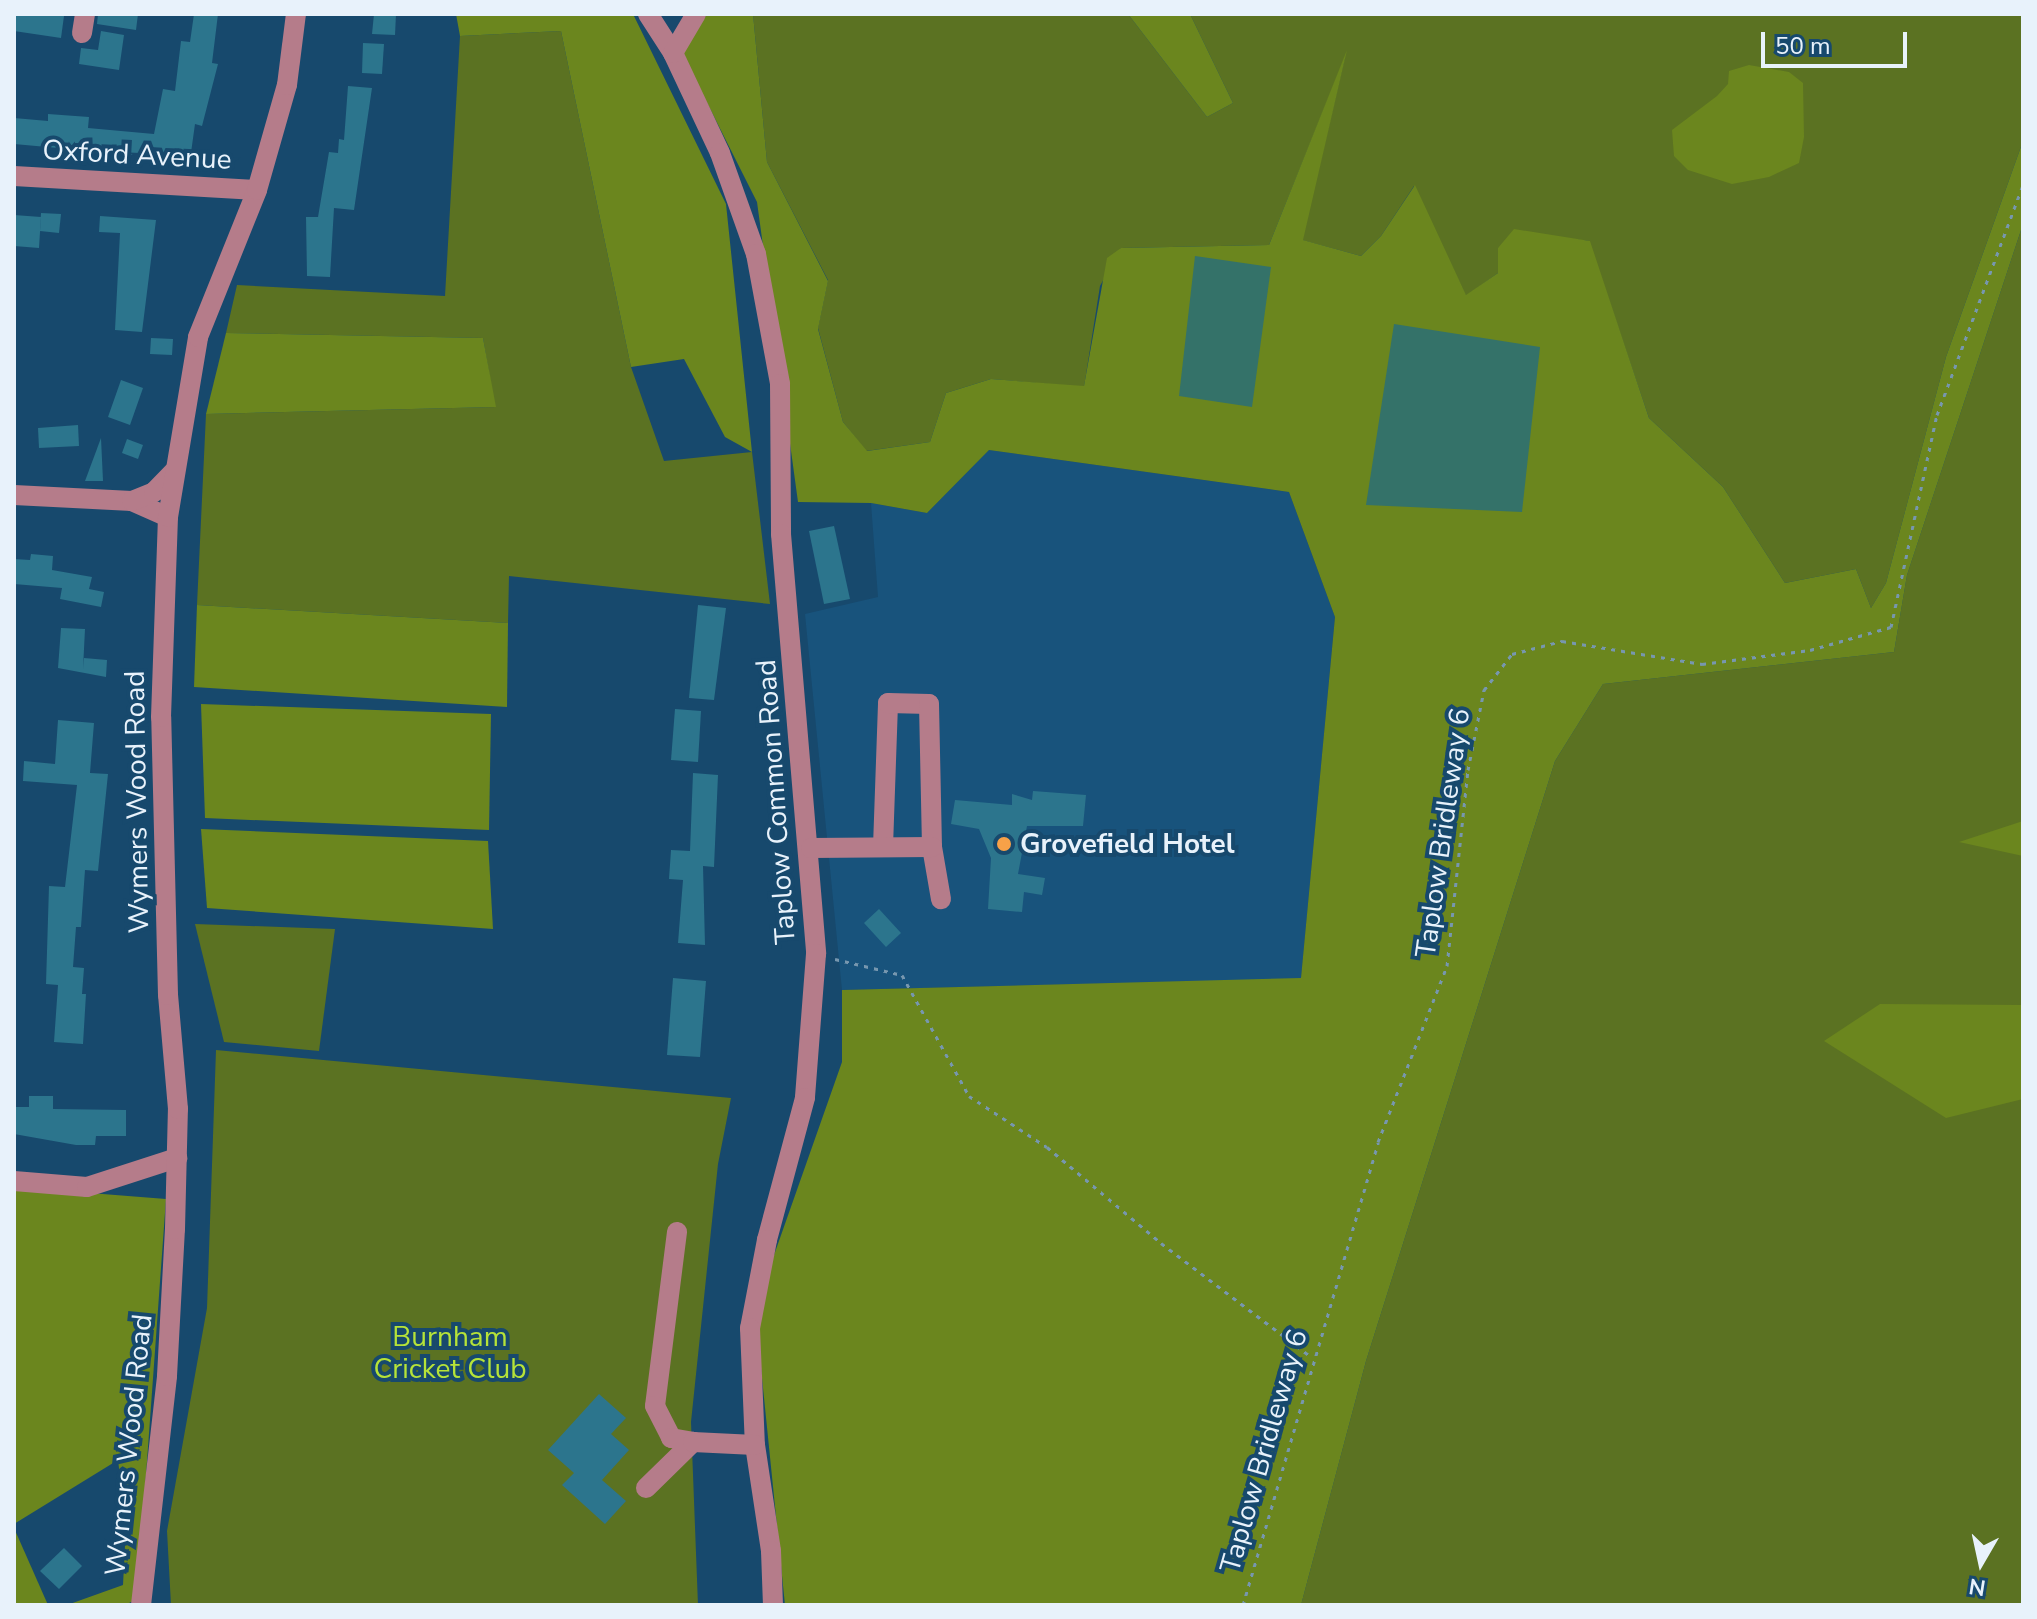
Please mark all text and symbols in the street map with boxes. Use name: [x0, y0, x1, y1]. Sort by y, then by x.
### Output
scale bar: [1765, 16, 1911, 66]
text: 50 m: [1775, 30, 1831, 62]
street label: Oxford Avenue: [42, 133, 232, 177]
street label: Taplow Common Road: [749, 659, 803, 945]
street label: Wymers Wood Road: [118, 670, 156, 934]
street label: Taplow Bridleway 6: [1409, 706, 1477, 960]
place label: Grovefield Hotel: [1020, 827, 1235, 861]
marker: Grovefield Hotel: [995, 835, 1013, 853]
street label: Wymers Wood Road: [99, 1313, 159, 1577]
park label: Burnham Cricket Club: [373, 1320, 527, 1386]
street label: Taplow Bridleway 6: [1213, 1326, 1315, 1576]
north arrow: [1941, 1523, 2021, 1603]
text: N: [1967, 1571, 1988, 1603]

